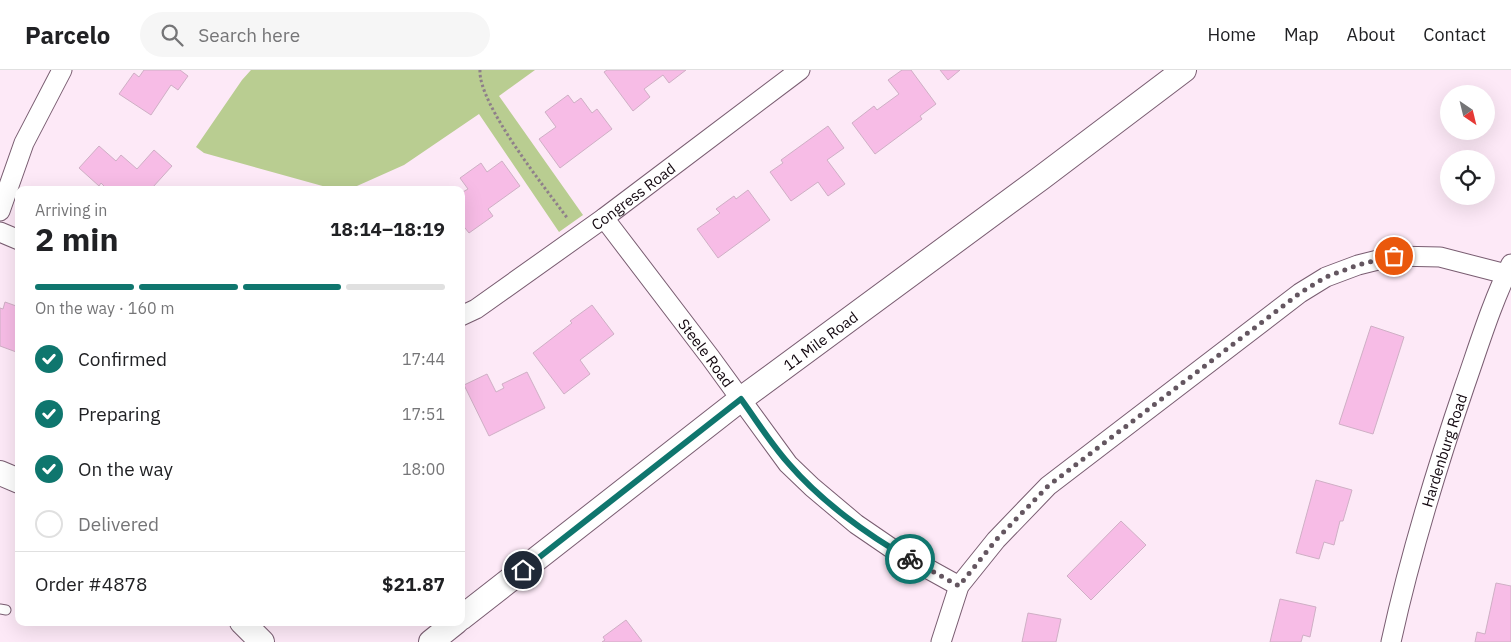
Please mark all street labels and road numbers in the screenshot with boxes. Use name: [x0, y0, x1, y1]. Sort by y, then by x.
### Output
street label: Congress Road: [587, 158, 679, 234]
street label: 11 Mile Road: [779, 307, 861, 374]
street label: Steele Road: [674, 314, 738, 391]
street label: Hardenburg Road: [1417, 391, 1471, 509]

